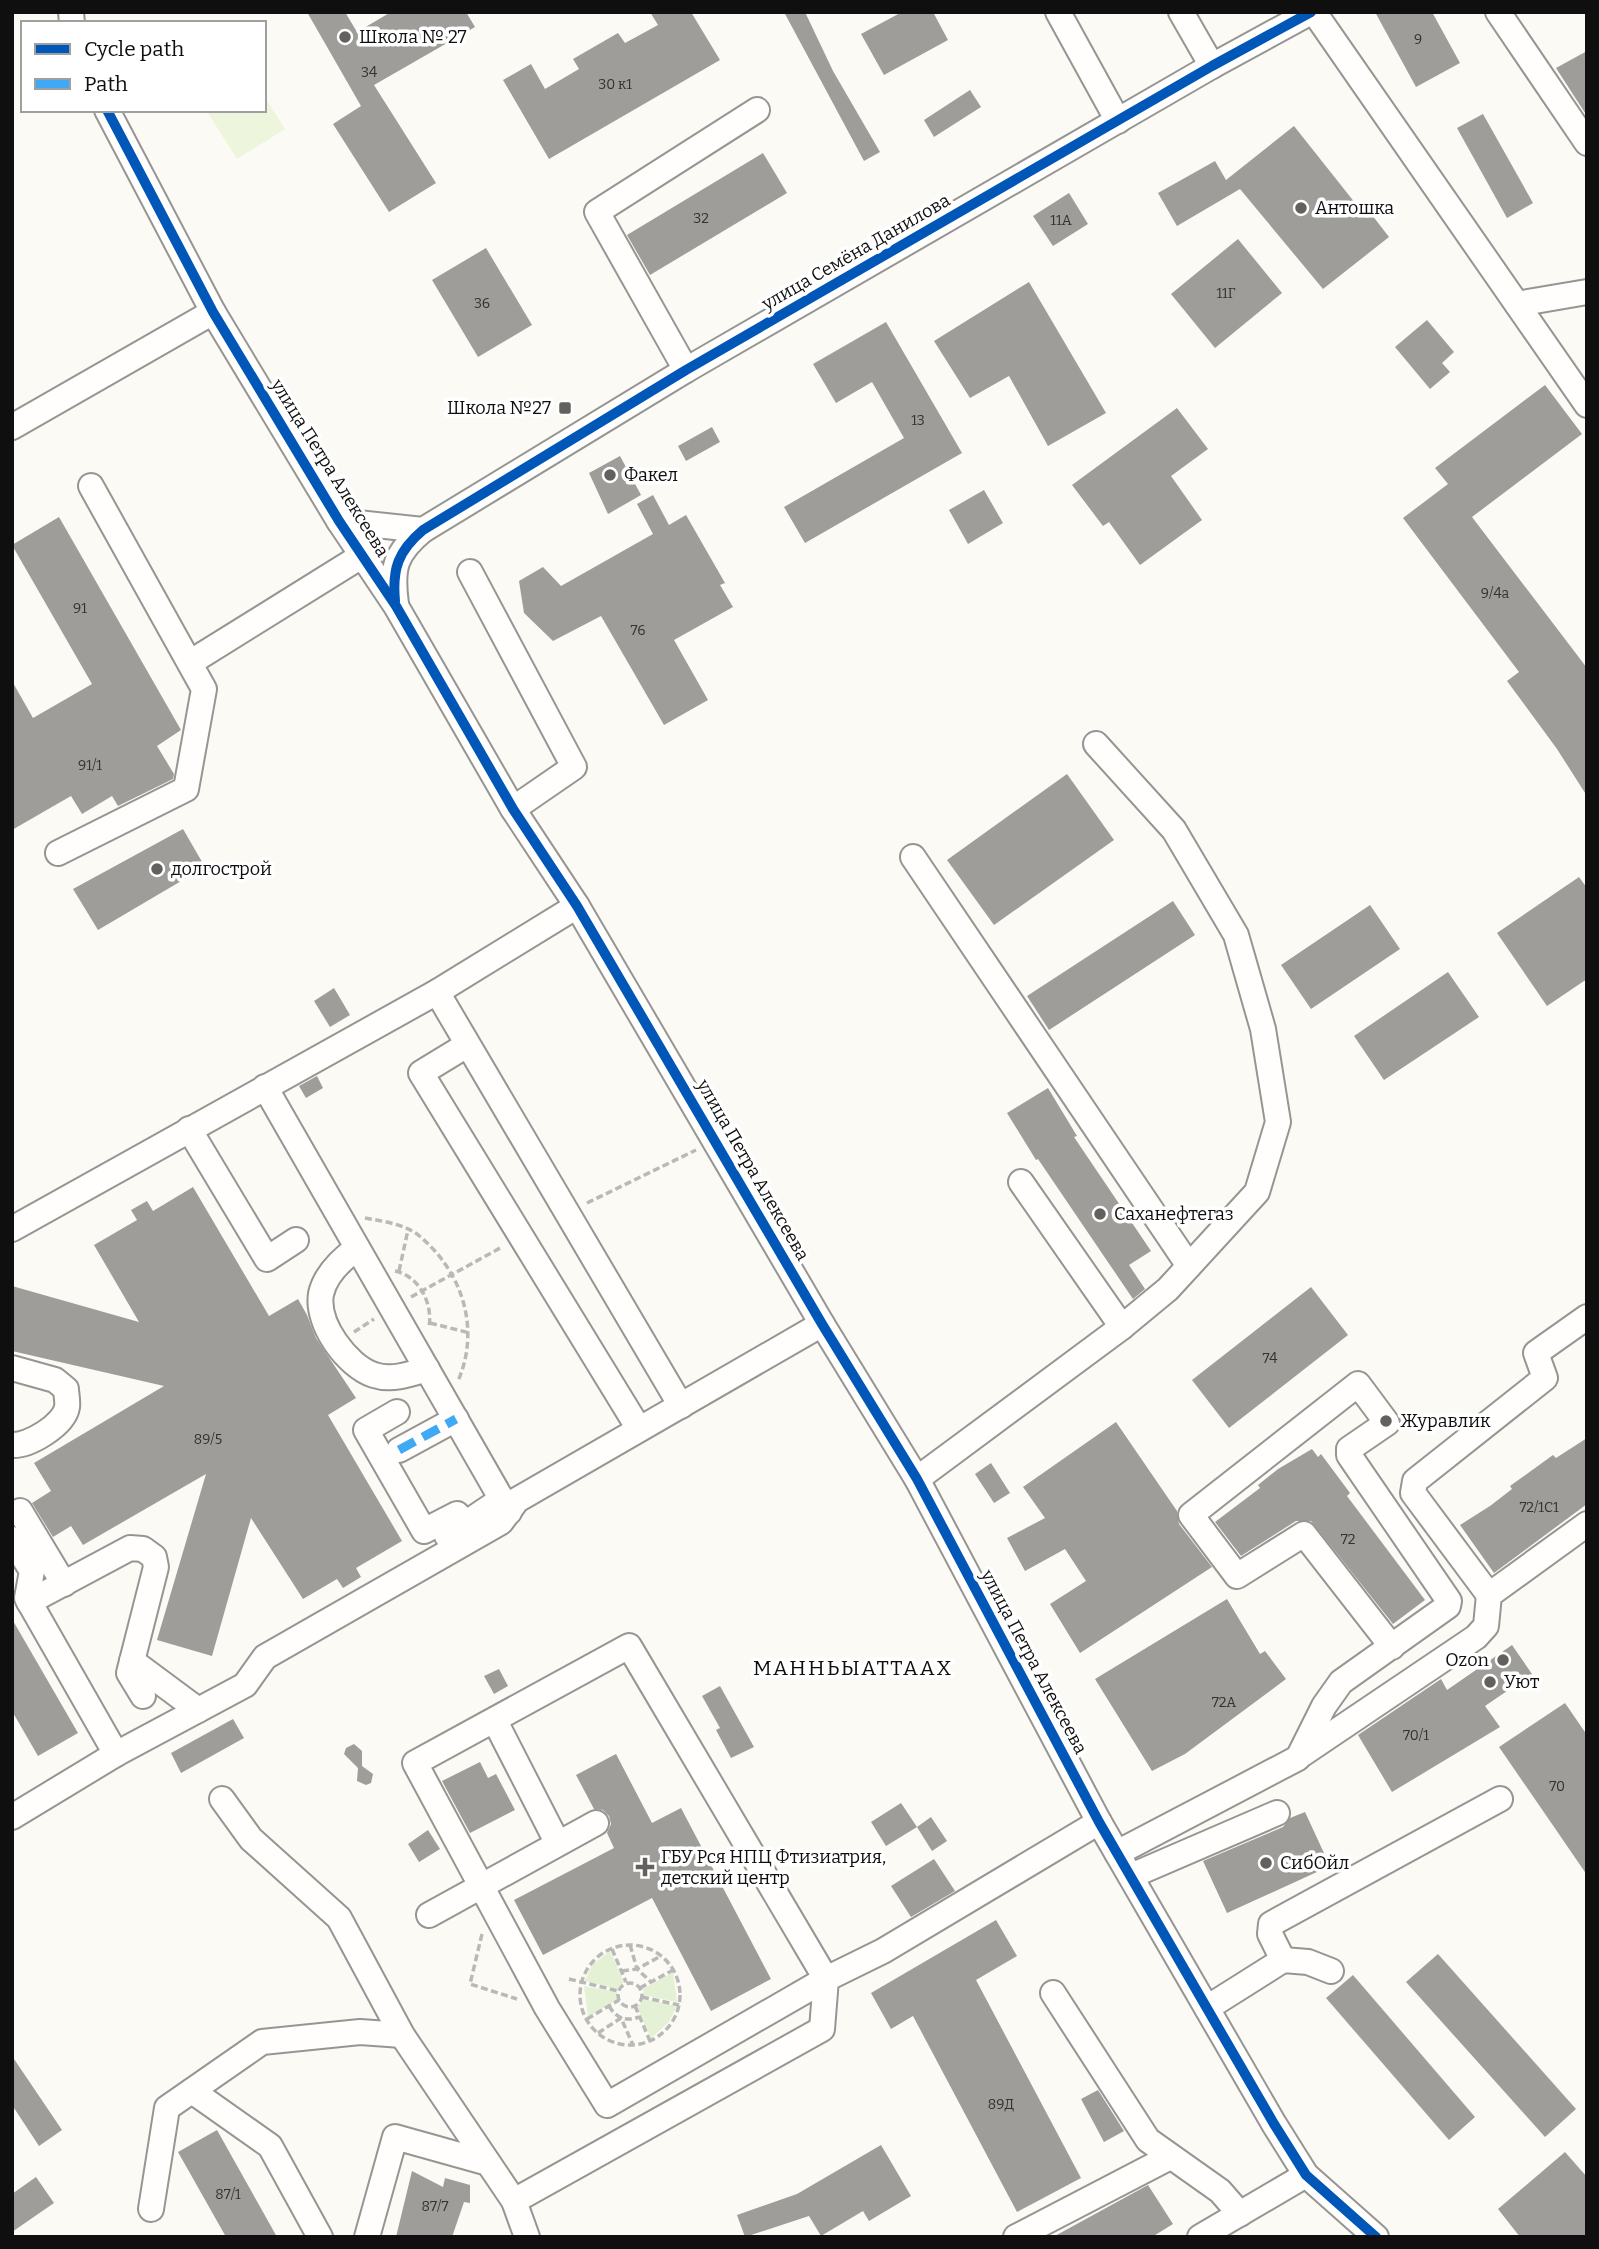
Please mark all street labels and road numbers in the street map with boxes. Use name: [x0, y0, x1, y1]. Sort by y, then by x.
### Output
street label: улица Семёна Данилова: [757, 189, 954, 315]
street label: улица Петра Алексеева: [266, 374, 394, 561]
street label: улица Петра Алексеева: [692, 1075, 814, 1265]
street label: улица Петра Алексеева: [976, 1565, 1092, 1758]

